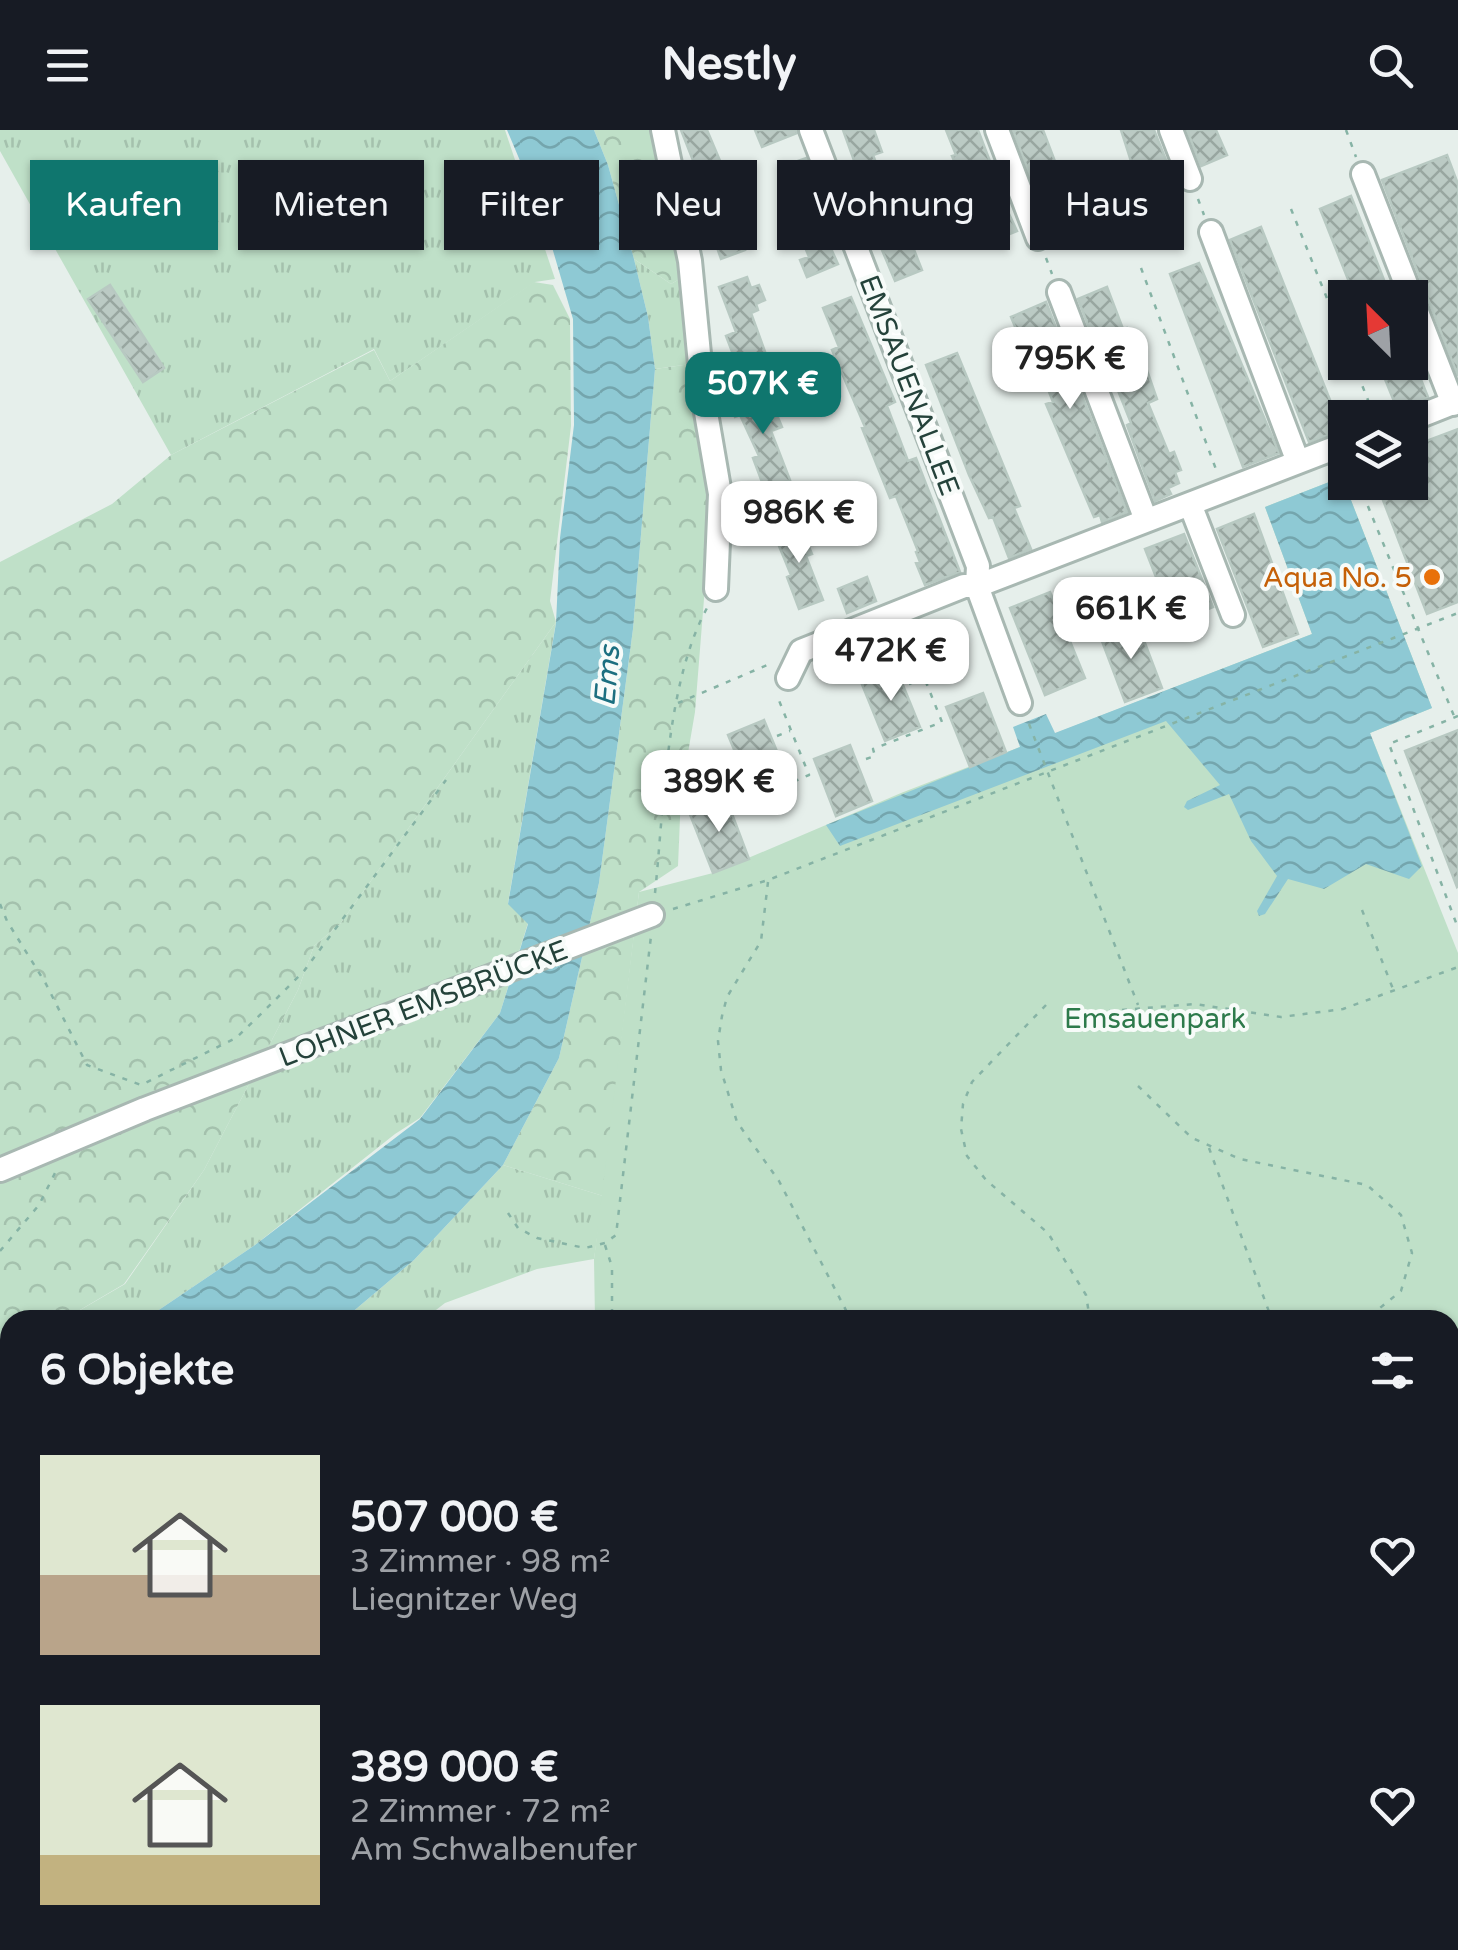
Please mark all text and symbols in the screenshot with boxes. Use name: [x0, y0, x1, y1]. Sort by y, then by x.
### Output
icon: menu: [40, 38, 95, 93]
text: Nestly: [662, 38, 796, 92]
icon: search: [1363, 38, 1418, 93]
chip: Kaufen: [30, 160, 218, 250]
chip: Mieten: [238, 160, 424, 250]
chip: Filter: [444, 160, 599, 250]
chip: Neu: [619, 160, 757, 250]
chip: Wohnung: [777, 160, 1010, 250]
chip: Haus: [1030, 160, 1184, 250]
street label: EMSAUENALLEE: [851, 271, 967, 500]
north arrow: [1328, 280, 1428, 380]
map controls: [1328, 280, 1428, 500]
pin: 795K €: [989, 327, 1151, 412]
text: 795K €: [1014, 340, 1126, 378]
pin: 507K €: [682, 352, 844, 437]
text: 507K €: [707, 365, 819, 403]
button: layers: [1328, 400, 1428, 500]
pin: 986K €: [718, 481, 880, 566]
text: 986K €: [743, 494, 855, 532]
place label: Aqua No. 5: [1263, 561, 1412, 595]
marker: Aqua No. 5: [1421, 566, 1443, 588]
pin: 661K €: [1050, 577, 1212, 662]
text: 661K €: [1075, 590, 1187, 628]
pin: 472K €: [810, 619, 972, 704]
text: 472K €: [835, 632, 947, 670]
water label: Ems: [586, 642, 629, 708]
pin: 389K €: [638, 750, 800, 835]
text: 389K €: [663, 763, 775, 801]
street label: LOHNER EMSBRÜCKE: [274, 933, 572, 1075]
park label: Emsauenpark: [1064, 1002, 1246, 1036]
icon: filters: [1365, 1343, 1420, 1398]
text: 6 Objekte: [40, 1345, 234, 1396]
text: 507 000 €: [350, 1492, 559, 1543]
icon: home: [120, 1495, 240, 1615]
icon: heart: [1365, 1528, 1420, 1583]
text: 3 Zimmer · 98 m²: [350, 1543, 611, 1581]
text: Liegnitzer Weg: [350, 1581, 578, 1619]
text: 389 000 €: [350, 1742, 559, 1793]
icon: home: [120, 1745, 240, 1865]
icon: heart: [1365, 1778, 1420, 1833]
text: 2 Zimmer · 72 m²: [350, 1793, 611, 1831]
text: Am Schwalbenufer: [350, 1831, 637, 1869]

